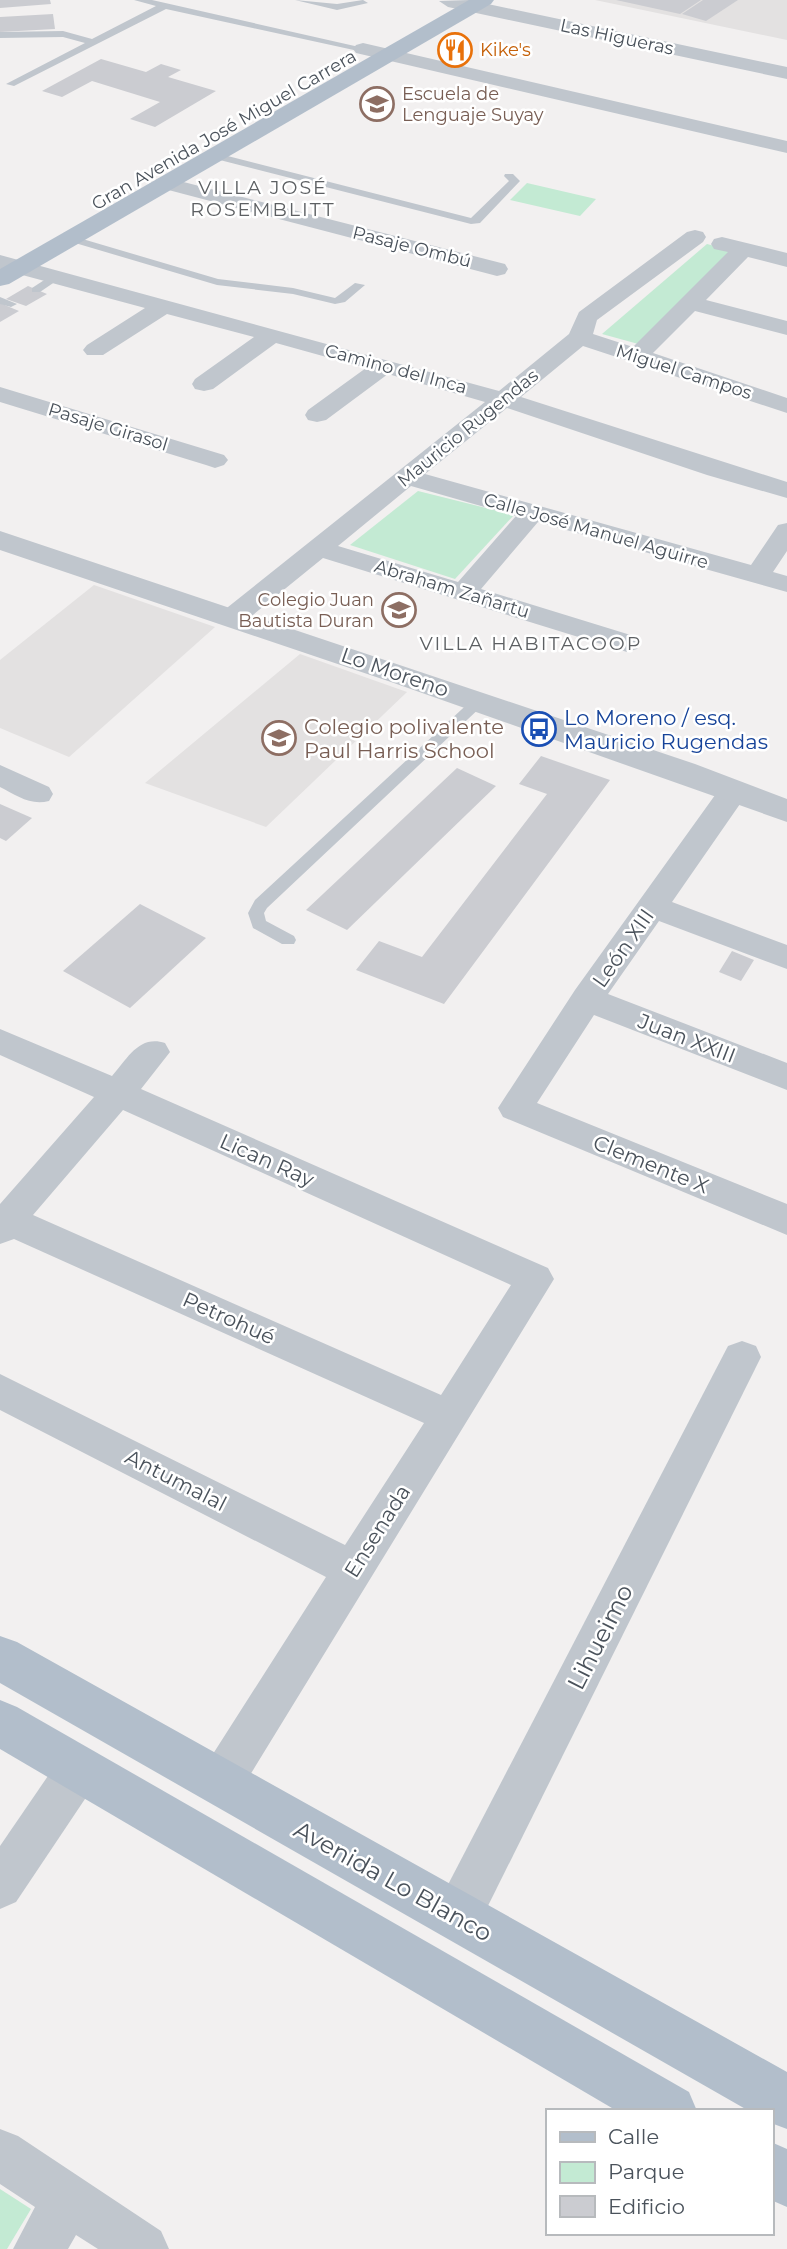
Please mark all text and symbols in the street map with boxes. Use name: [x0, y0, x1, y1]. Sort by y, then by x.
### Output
street label: Las Higueras: [558, 14, 676, 60]
restaurant icon: Kike's: [436, 31, 474, 69]
place label: Kike's: [480, 39, 531, 61]
street label: Gran Avenida José Miguel Carrera: [88, 45, 360, 215]
place label: Escuela de Lenguaje Suyay: [402, 83, 544, 126]
school or university icon: Escuela de Lenguaje Suyay: [358, 85, 396, 123]
district label: VILLA JOSÉ ROSEMBLITT: [190, 176, 336, 221]
street label: Pasaje Ombú: [350, 222, 474, 272]
street label: Camino del Inca: [322, 339, 470, 399]
street label: Miguel Campos: [613, 340, 755, 404]
street label: Mauricio Rugendas: [393, 364, 543, 492]
street label: Pasaje Girasol: [46, 398, 170, 456]
street label: Calle José Manuel Aguirre: [481, 488, 711, 574]
street label: Abraham Zañartu: [372, 555, 532, 623]
place label: Colegio Juan Bautista Duran: [238, 589, 374, 632]
school or university icon: Colegio Juan Bautista Duran: [380, 591, 418, 629]
district label: VILLA HABITACOOP: [420, 632, 642, 655]
street label: Lo Moreno: [338, 642, 452, 702]
place label: Lo Moreno / esq. Mauricio Rugendas: [564, 705, 768, 754]
bus stop icon: Lo Moreno / esq. Mauricio Rugendas: [520, 710, 558, 748]
place label: Colegio polivalente Paul Harris School: [304, 714, 504, 763]
school or university icon: Colegio polivalente Paul Harris School: [260, 719, 298, 757]
street label: León XIII: [587, 904, 659, 992]
street label: Juan XXIII: [634, 1008, 739, 1068]
street label: Lican Ray: [216, 1128, 318, 1192]
street label: Clemente X: [590, 1129, 713, 1199]
street label: Petrohué: [179, 1287, 279, 1349]
street label: Antumalal: [121, 1444, 231, 1516]
street label: Ensenada: [339, 1480, 415, 1582]
street label: Lihueimo: [561, 1579, 639, 1695]
street label: Avenida Lo Blanco: [289, 1815, 497, 1947]
legend: [546, 2109, 773, 2235]
text: Calle: [608, 2124, 659, 2149]
text: Parque: [608, 2159, 684, 2184]
text: Edificio: [608, 2194, 685, 2219]

